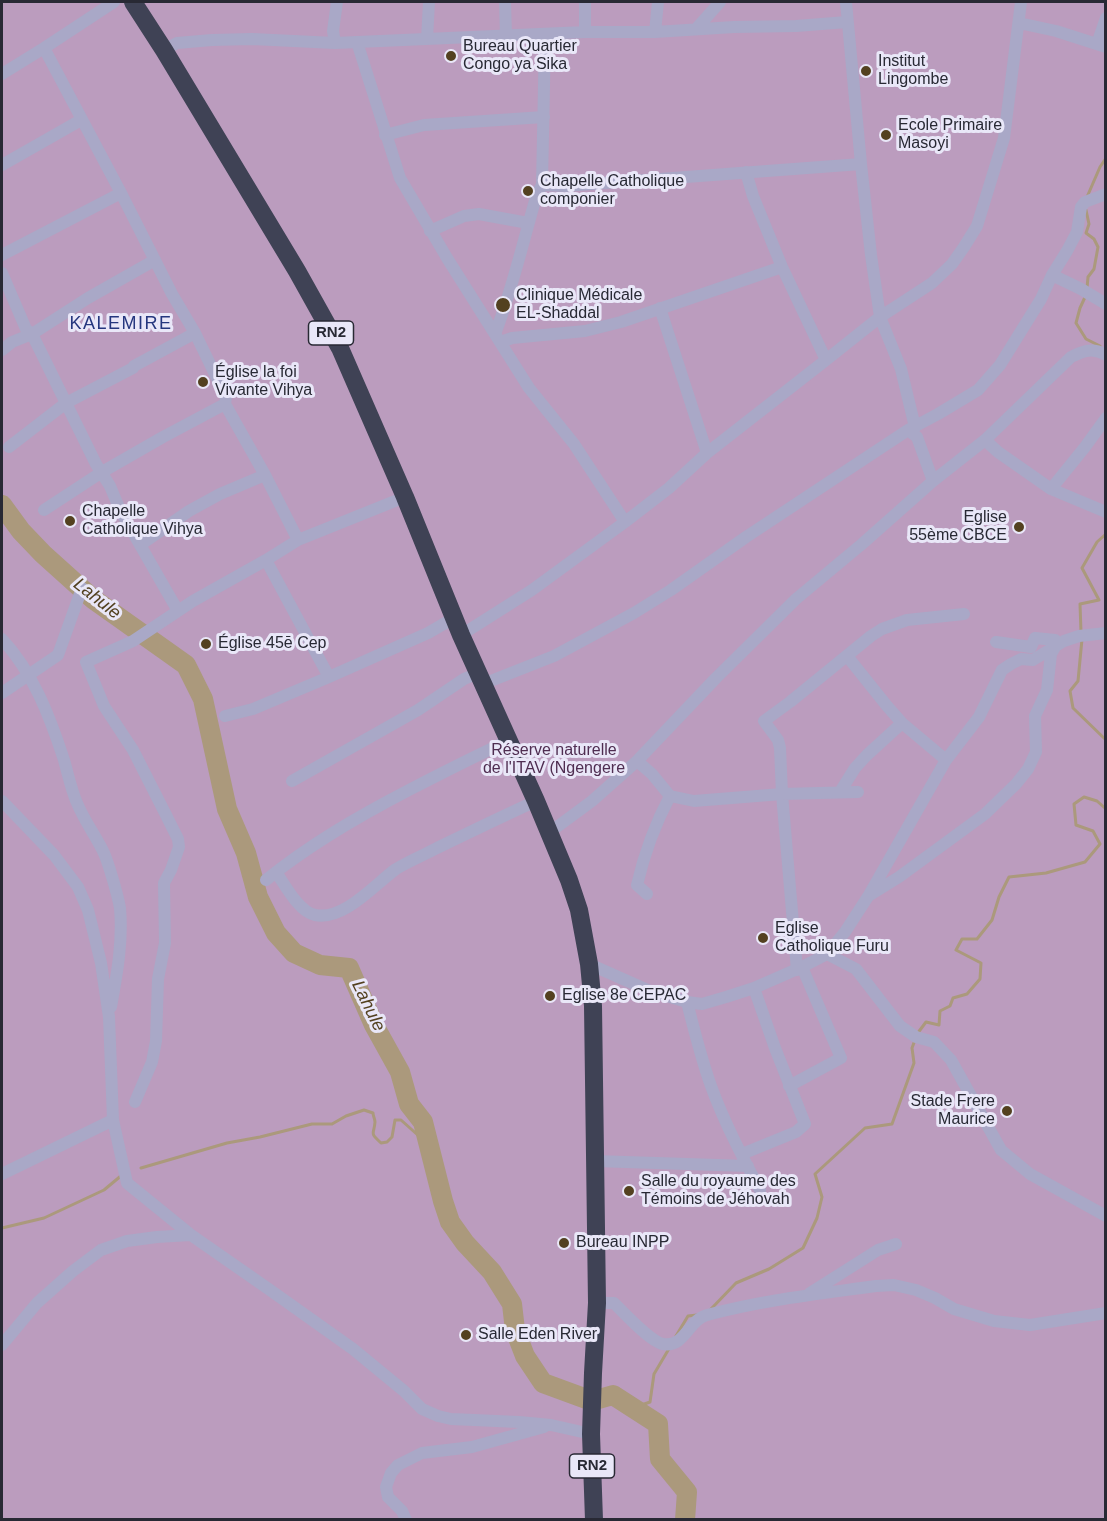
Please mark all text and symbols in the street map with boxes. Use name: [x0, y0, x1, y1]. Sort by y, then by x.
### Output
place label: Bureau Quartier Congo ya Sika: [463, 37, 577, 75]
marker: Bureau Quartier Congo ya Sika: [444, 49, 458, 63]
place label: Institut Lingombe: [878, 52, 948, 90]
marker: Institut Lingombe: [859, 64, 873, 78]
place label: Ecole Primaire Masoyi: [898, 116, 1002, 154]
marker: Ecole Primaire Masoyi: [879, 128, 893, 142]
place label: Chapelle Catholique componier: [540, 172, 684, 210]
marker: Chapelle Catholique componier: [521, 184, 535, 198]
place label: Clinique Médicale EL-Shaddal: [516, 286, 642, 324]
marker: Clinique Médicale EL-Shaddal: [494, 296, 512, 314]
district label: KALEMIRE: [69, 313, 173, 335]
road number: RN2: [308, 321, 354, 345]
place label: Église la foi Vivante Vihya: [215, 363, 312, 401]
marker: Église la foi Vivante Vihya: [196, 375, 210, 389]
place label: Chapelle Catholique Vihya: [82, 502, 203, 540]
place label: Eglise 55ème CBCE: [909, 508, 1007, 546]
marker: Chapelle Catholique Vihya: [63, 514, 77, 528]
marker: Eglise 55ème CBCE: [1012, 520, 1026, 534]
water label: Lahule: [69, 574, 125, 624]
place label: Église 45ē Cep: [218, 634, 327, 654]
marker: Église 45ē Cep: [199, 637, 213, 651]
park label: Réserve naturelle de l'ITAV (Ngengere: [483, 741, 625, 779]
place label: Eglise Catholique Furu: [775, 919, 889, 957]
marker: Eglise Catholique Furu: [756, 931, 770, 945]
water label: Lahule: [346, 977, 390, 1035]
place label: Eglise 8e CEPAC: [562, 986, 686, 1006]
marker: Eglise 8e CEPAC: [543, 989, 557, 1003]
place label: Stade Frere Maurice: [911, 1092, 995, 1130]
marker: Stade Frere Maurice: [1000, 1104, 1014, 1118]
place label: Salle du royaume des Témoins de Jéhovah: [641, 1172, 796, 1210]
marker: Salle du royaume des Témoins de Jéhovah: [622, 1184, 636, 1198]
place label: Bureau INPP: [576, 1233, 669, 1253]
marker: Bureau INPP: [557, 1236, 571, 1250]
place label: Salle Eden River: [478, 1325, 597, 1345]
marker: Salle Eden River: [459, 1328, 473, 1342]
road number: RN2: [570, 1454, 614, 1478]

